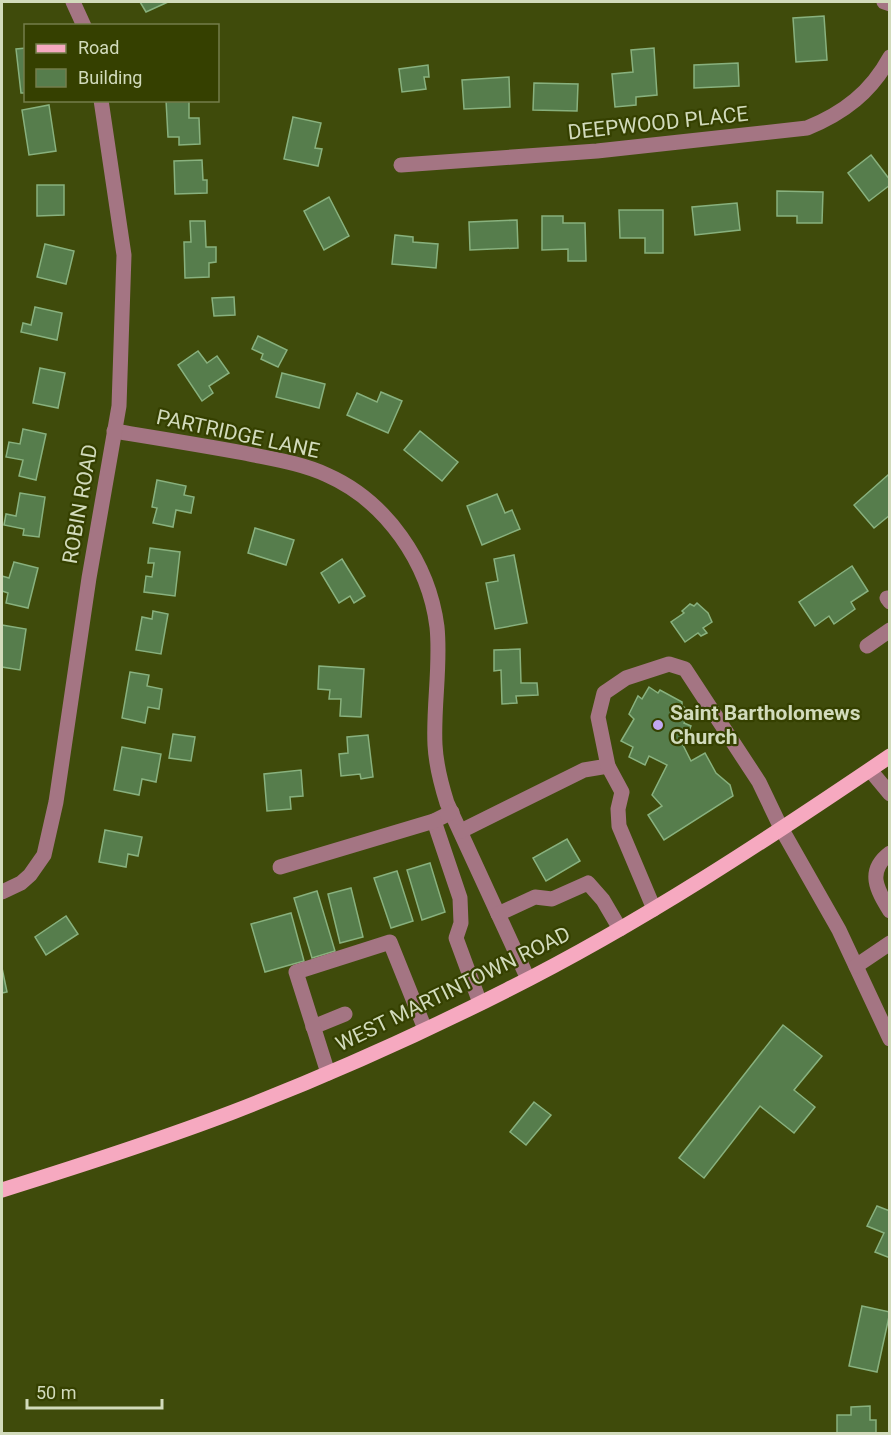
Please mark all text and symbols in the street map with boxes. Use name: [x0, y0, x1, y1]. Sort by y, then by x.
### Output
legend: [24, 24, 219, 102]
text: Road: [78, 37, 119, 58]
text: Building: [78, 67, 142, 88]
street label: DEEPWOOD PLACE: [567, 102, 749, 144]
street label: PARTRIDGE LANE: [154, 405, 322, 463]
street label: ROBIN ROAD: [58, 442, 102, 566]
place label: Saint Bartholomews Church: [670, 701, 861, 749]
marker: Saint Bartholomews Church: [651, 718, 665, 732]
street label: WEST MARTINTOWN ROAD: [332, 922, 574, 1056]
scale bar: [27, 1372, 162, 1410]
text: 50 m: [36, 1382, 76, 1403]

